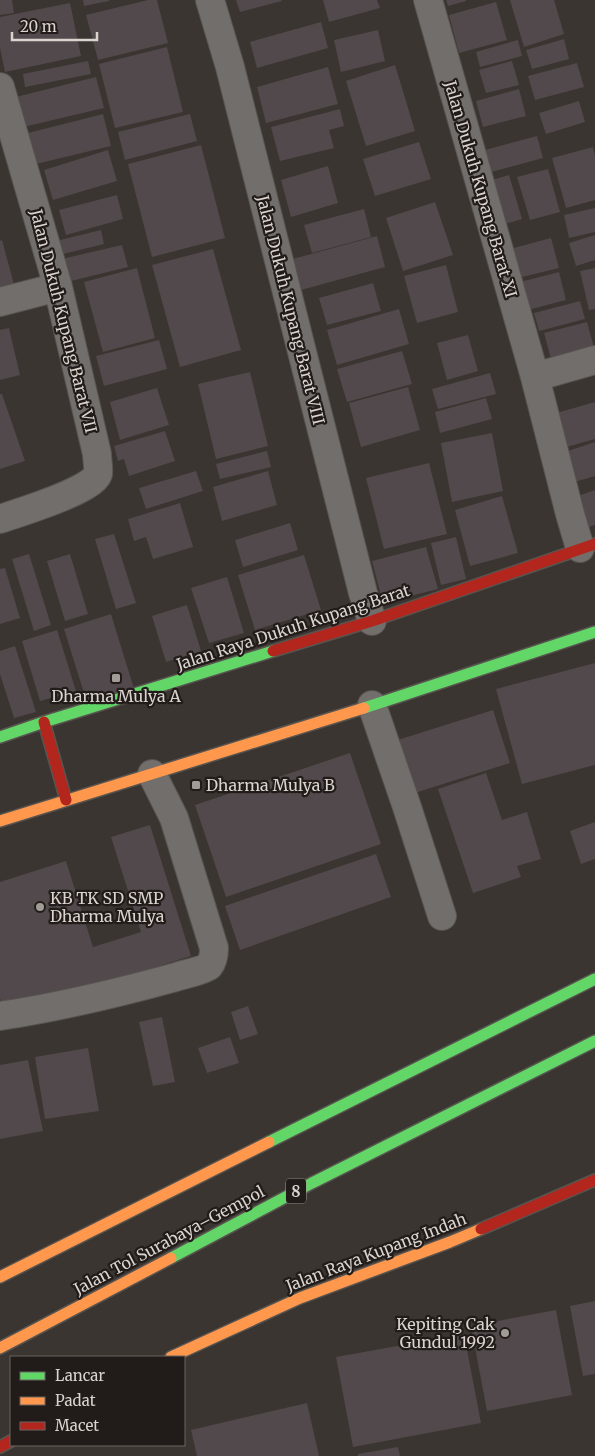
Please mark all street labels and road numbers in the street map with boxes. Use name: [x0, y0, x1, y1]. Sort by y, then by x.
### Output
street label: Jalan Dukuh Kupang Barat XI: [440, 77, 522, 300]
street label: Jalan Dukuh Kupang Barat VIII: [253, 192, 329, 427]
street label: Jalan Dukuh Kupang Barat VII: [26, 206, 102, 435]
street label: Jalan Raya Dukuh Kupang Barat: [173, 580, 413, 675]
road number: 8: [286, 1178, 306, 1204]
street label: Jalan Tol Surabaya–Gempol: [69, 1181, 268, 1299]
street label: Jalan Raya Kupang Indah: [282, 1208, 469, 1296]

